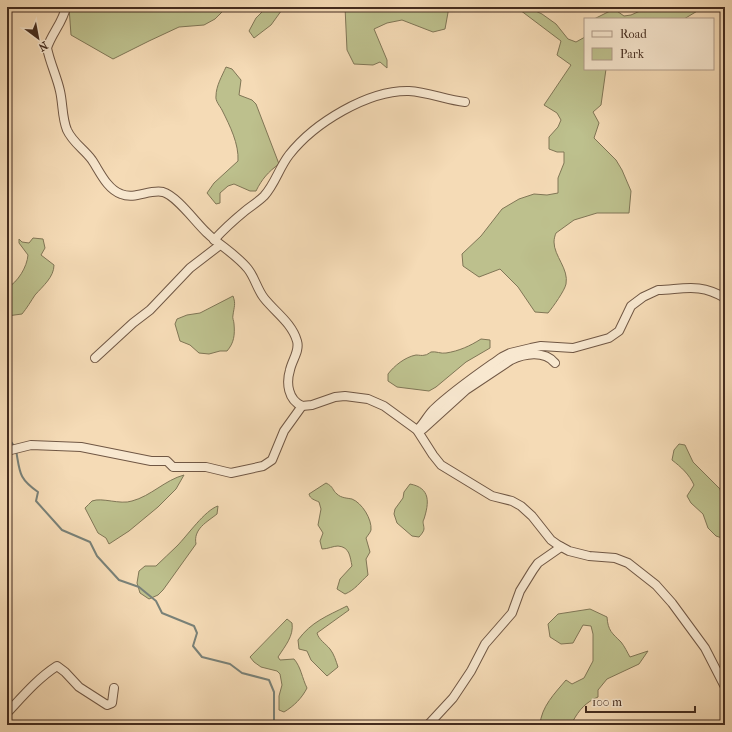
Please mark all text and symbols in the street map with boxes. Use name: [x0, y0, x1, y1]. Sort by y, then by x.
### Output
north arrow: [18, 18, 58, 58]
legend: [584, 18, 714, 70]
text: Road: [620, 27, 647, 41]
text: N: [36, 38, 50, 54]
text: Park: [620, 47, 645, 61]
scale bar: [586, 688, 695, 714]
text: 100 m: [592, 695, 622, 709]

